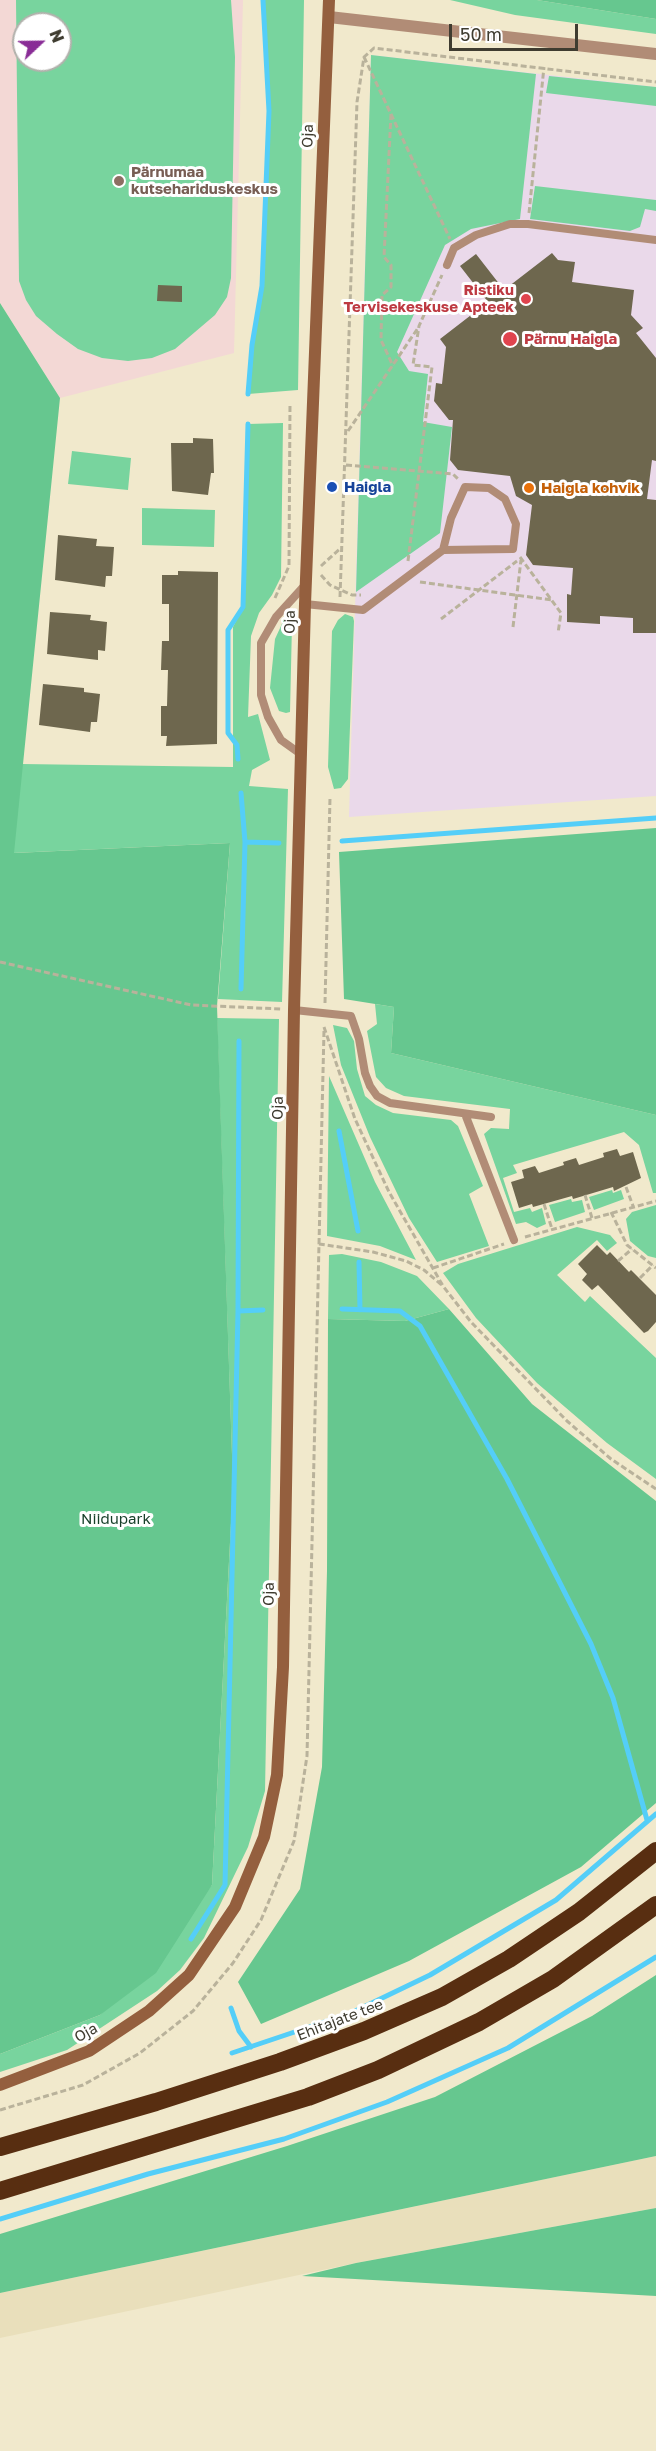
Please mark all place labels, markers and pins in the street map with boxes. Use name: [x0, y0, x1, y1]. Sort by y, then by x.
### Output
place label: Pärnumaa kutsehariduskeskus: [131, 163, 278, 198]
marker: Pärnumaa kutsehariduskeskus: [112, 174, 126, 188]
place label: Ristiku Tervisekeskuse Apteek: [344, 281, 514, 316]
marker: Ristiku Tervisekeskuse Apteek: [519, 292, 533, 306]
marker: Pärnu Haigla: [501, 330, 519, 348]
place label: Pärnu Haigla: [524, 330, 617, 348]
place label: Haigla: [344, 478, 391, 496]
place label: Haigla kohvik: [541, 479, 640, 497]
marker: Haigla: [325, 480, 339, 494]
marker: Haigla kohvik: [522, 481, 536, 495]

